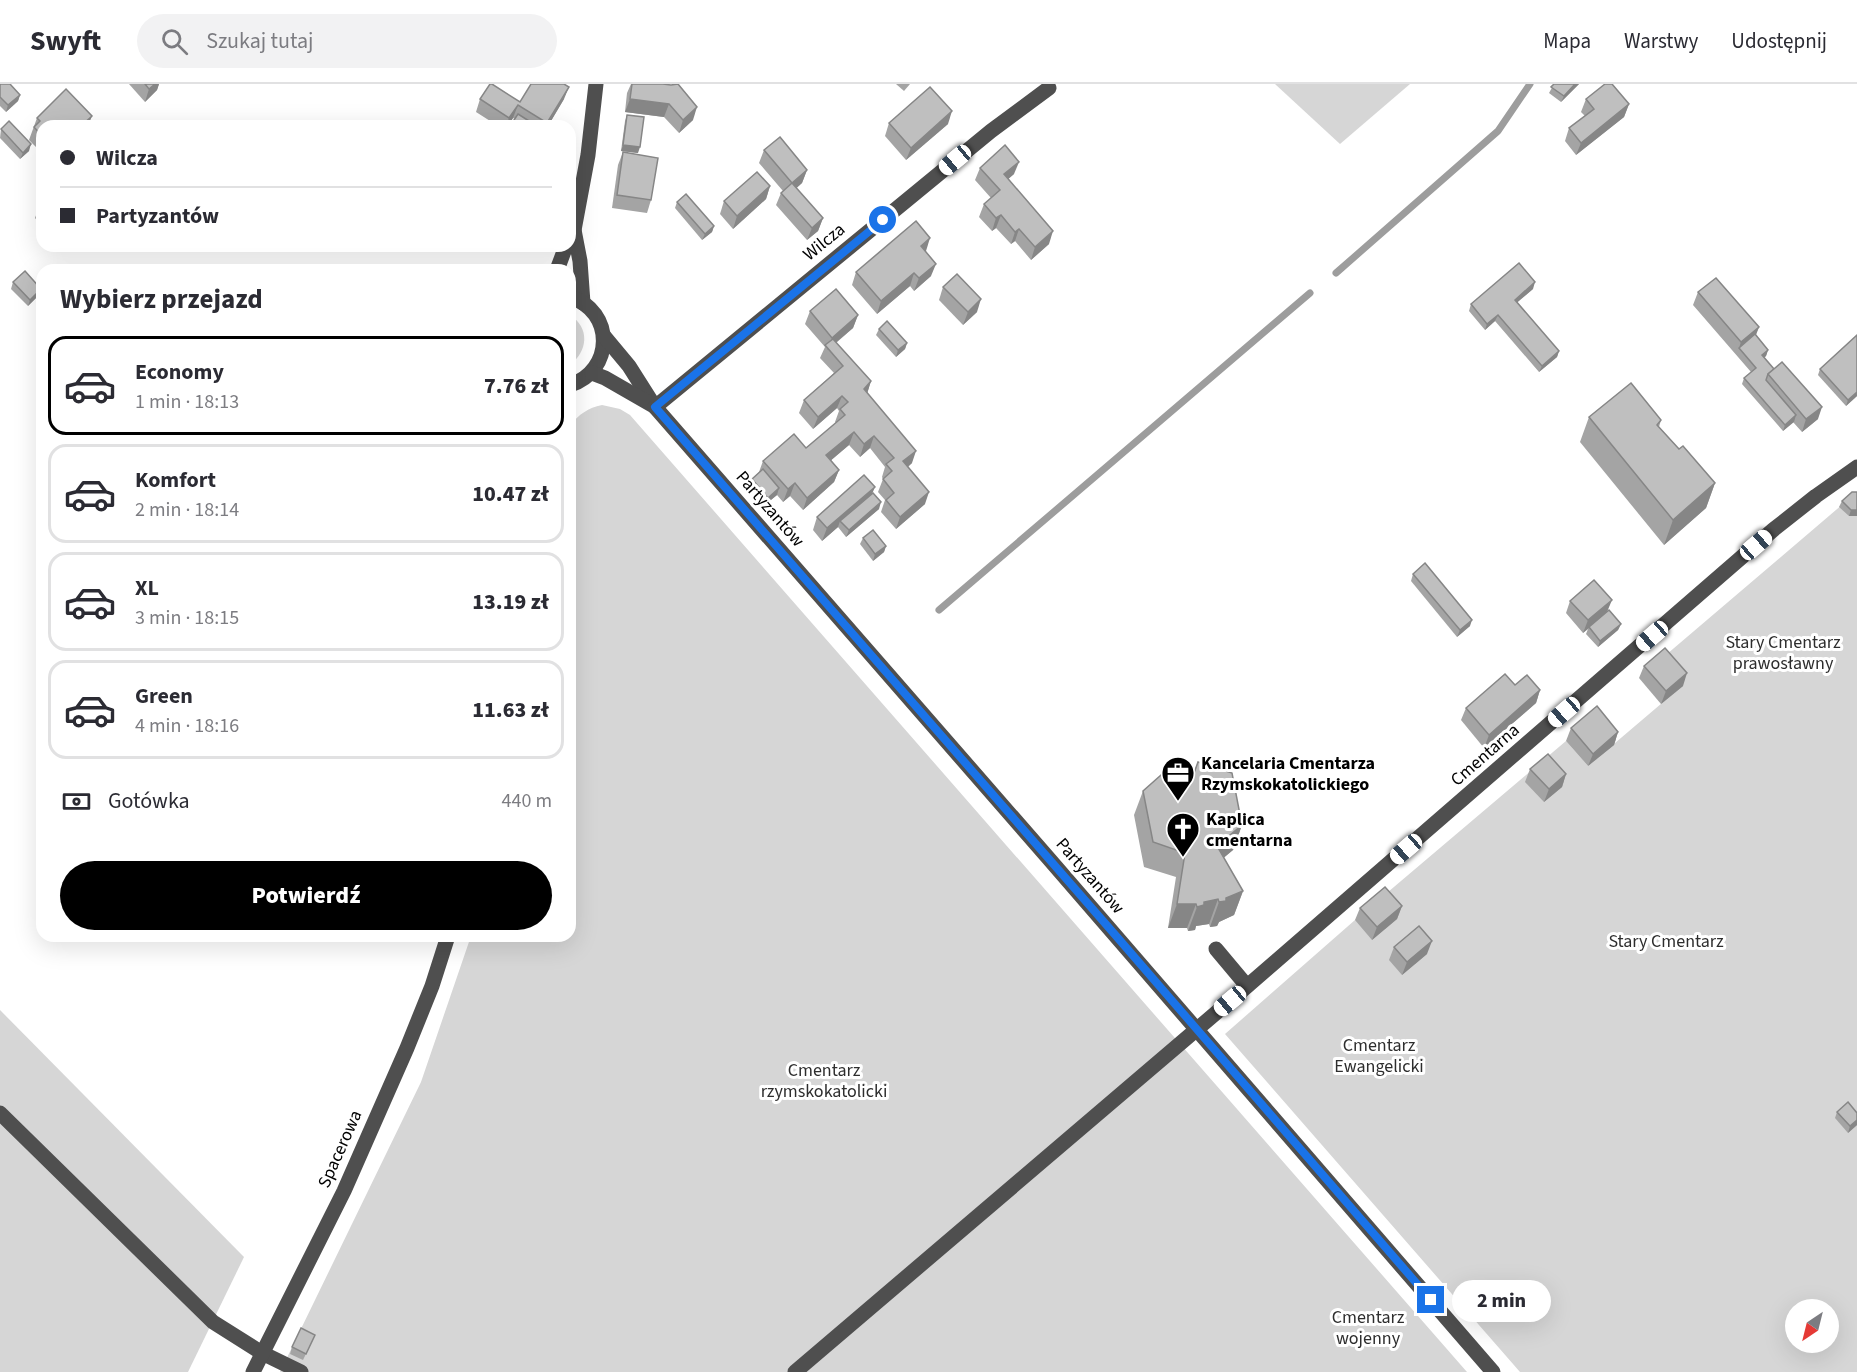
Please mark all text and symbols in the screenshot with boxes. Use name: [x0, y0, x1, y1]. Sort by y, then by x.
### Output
search box: [137, 14, 557, 68]
text: Swyft: [30, 21, 101, 61]
icon: search: [158, 25, 191, 58]
text: Szukaj tutaj: [206, 25, 314, 57]
text: Mapa: [1543, 26, 1591, 56]
text: Warstwy: [1624, 26, 1698, 56]
text: Udostępnij: [1731, 26, 1827, 56]
text: Wilcza: [96, 142, 158, 174]
car: [935, 142, 975, 178]
text: Partyzantów: [96, 200, 219, 232]
route start: [869, 206, 896, 233]
street label: Wilcza: [798, 217, 850, 267]
text: Wybierz przejazd: [60, 280, 263, 319]
text: Economy: [135, 356, 224, 388]
icon: car: [63, 359, 117, 413]
text: 7.76 zł: [484, 370, 549, 402]
text: 1 min · 18:13: [135, 388, 239, 416]
text: Komfort: [135, 464, 216, 496]
street label: Partyzantów: [730, 466, 810, 552]
icon: car: [63, 467, 117, 521]
text: 10.47 zł: [472, 478, 549, 510]
text: 2 min · 18:14: [135, 496, 239, 524]
car: [1737, 526, 1775, 564]
text: XL: [135, 572, 159, 604]
icon: car: [63, 575, 117, 629]
text: 13.19 zł: [472, 586, 549, 618]
text: 3 min · 18:15: [135, 604, 239, 632]
car: [1633, 617, 1671, 655]
park label: Stary Cmentarz prawosławny: [1725, 630, 1841, 676]
text: Green: [135, 680, 193, 712]
icon: car: [63, 683, 117, 737]
car: [1545, 693, 1583, 731]
text: 11.63 zł: [472, 694, 549, 726]
text: 4 min · 18:16: [135, 712, 239, 740]
street label: Cmentarna: [1445, 718, 1525, 792]
place label: Kancelaria Cmentarza Rzymskokatolickiego: [1201, 751, 1375, 797]
office icon: Kancelaria Cmentarza Rzymskokatolickiego: [1160, 755, 1196, 802]
icon: cash: [60, 785, 93, 818]
text: Gotówka: [108, 785, 190, 817]
text: 440 m: [502, 787, 552, 815]
place label: Kaplica cmentarna: [1206, 807, 1292, 853]
church icon: Kaplica cmentarna: [1165, 811, 1201, 858]
car: [1387, 830, 1425, 868]
street label: Partyzantów: [1050, 833, 1130, 919]
button: Potwierdź: [60, 861, 552, 930]
park label: Stary Cmentarz: [1608, 929, 1724, 954]
car: [1210, 983, 1250, 1019]
park label: Cmentarz Ewangelicki: [1334, 1033, 1424, 1079]
park label: Cmentarz rzymskokatolicki: [761, 1058, 887, 1104]
street label: Spacerowa: [312, 1106, 368, 1192]
callout: 2 min: [1452, 1279, 1551, 1321]
route end: [1417, 1286, 1444, 1313]
text: 2 min: [1477, 1287, 1526, 1315]
north arrow: [1785, 1299, 1839, 1353]
map controls: [1785, 1299, 1839, 1353]
park label: Cmentarz wojenny: [1332, 1305, 1405, 1351]

